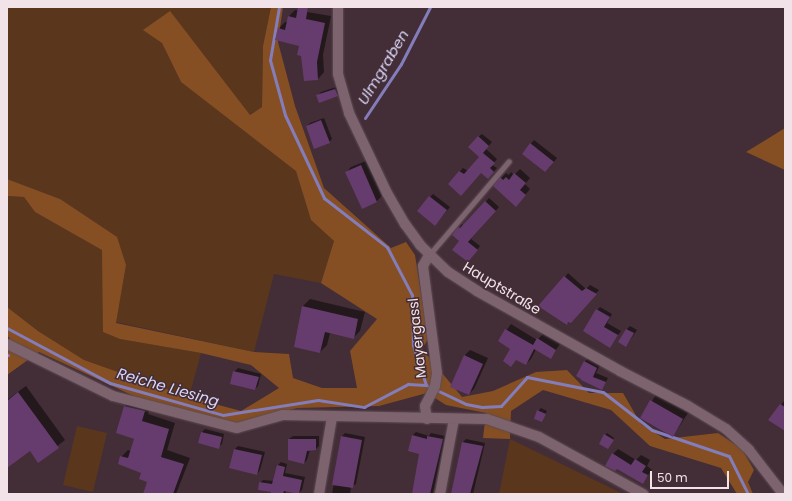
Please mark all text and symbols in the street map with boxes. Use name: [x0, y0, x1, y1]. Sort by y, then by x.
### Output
water label: Ulmgraben: [354, 26, 412, 108]
street label: Hauptstraße: [460, 258, 544, 318]
street label: Mayergassl: [404, 297, 430, 379]
water label: Reiche Liesing: [115, 364, 221, 410]
scale bar: [652, 463, 731, 489]
text: 50 m: [657, 469, 688, 486]

